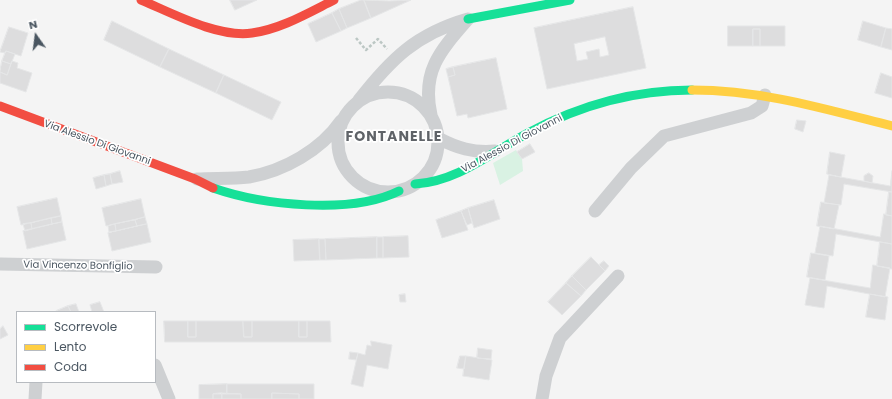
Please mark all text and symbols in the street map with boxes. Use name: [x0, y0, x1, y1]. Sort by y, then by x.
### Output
north arrow: [16, 16, 56, 56]
text: N: [27, 16, 39, 33]
street label: Via Alessio Di Giovanni: [460, 112, 564, 176]
street label: Via Alessio Di Giovanni: [42, 118, 152, 168]
district label: FONTANELLE: [346, 129, 442, 145]
street label: Via Vincenzo Bonfiglio: [23, 259, 133, 273]
legend: [16, 311, 156, 383]
text: Scorrevole: [54, 318, 117, 335]
text: Lento: [54, 338, 86, 355]
text: Coda: [54, 358, 87, 375]

